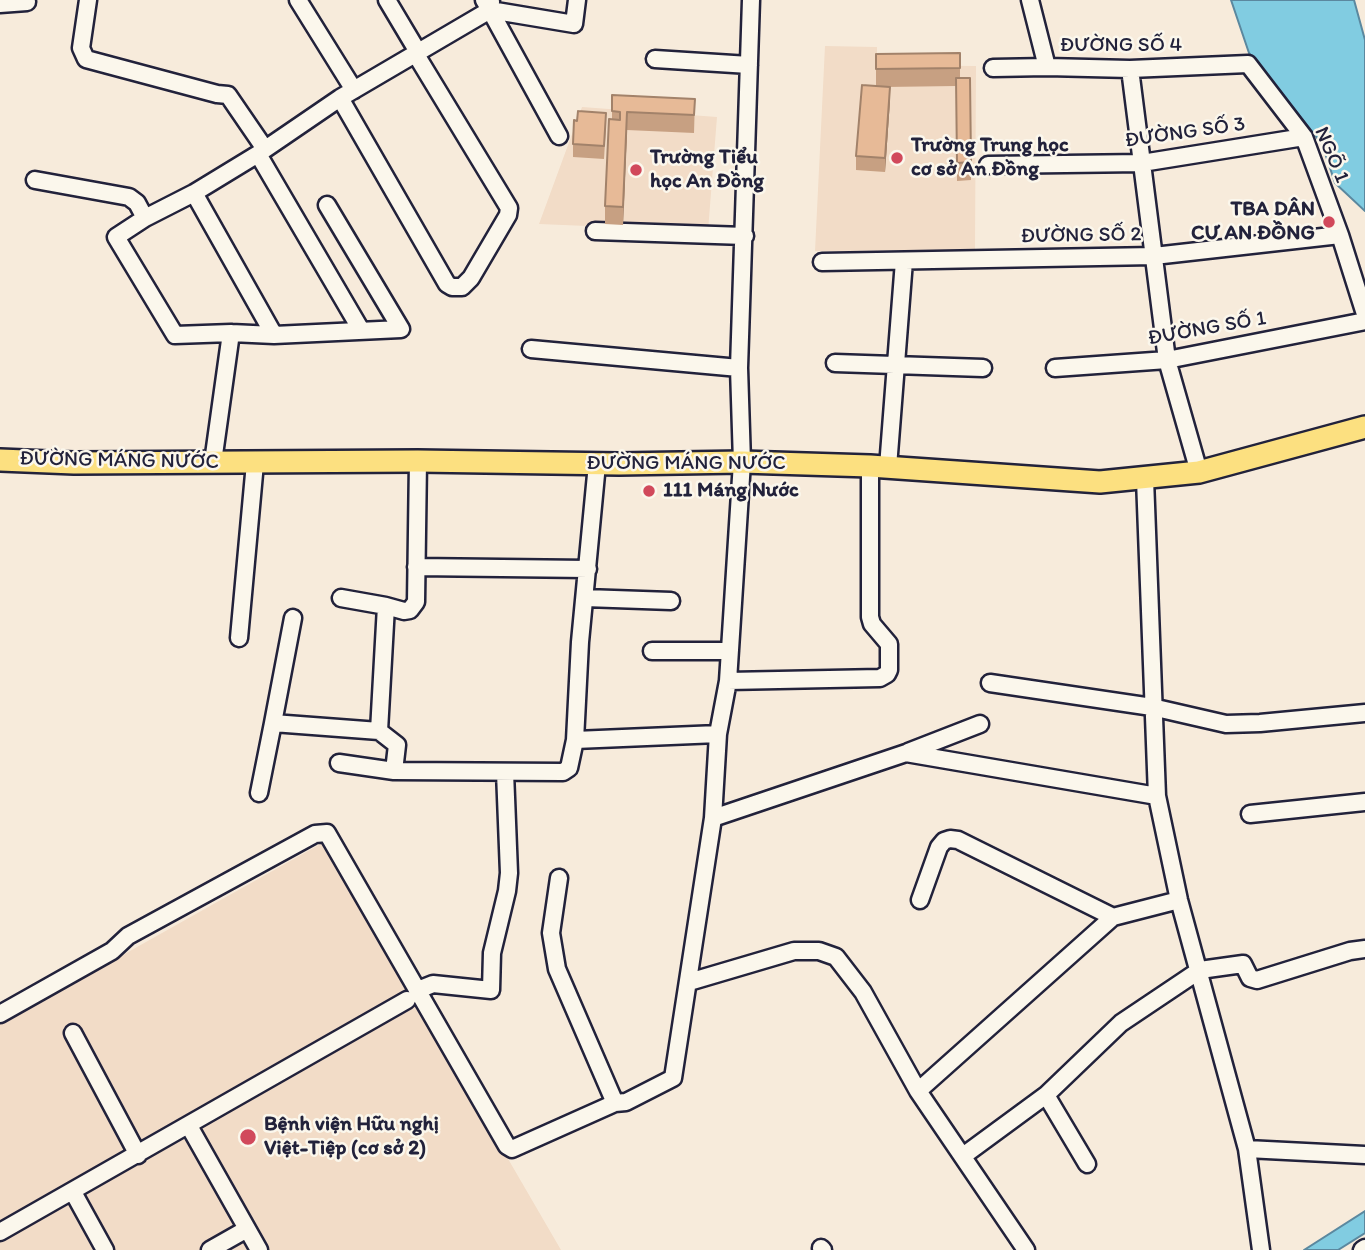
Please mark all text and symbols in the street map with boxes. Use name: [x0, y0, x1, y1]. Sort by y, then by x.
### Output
street label: ĐƯỜNG SỐ 4: [1060, 33, 1182, 59]
street label: ĐƯỜNG SỐ 3: [1123, 112, 1247, 154]
street label: NGÕ 1: [1308, 123, 1354, 187]
place label: Trường Trung học cơ sở An Đồng: [911, 133, 1069, 183]
place label: Trường Tiểu học An Đồng: [650, 145, 764, 195]
marker: Trường Trung học cơ sở An Đồng: [889, 150, 905, 166]
marker: Trường Tiểu học An Đồng: [628, 162, 644, 178]
place label: TBA DÂN CƯ AN ĐỒNG: [1191, 197, 1315, 247]
marker: TBA DÂN CƯ AN ĐỒNG: [1321, 214, 1337, 230]
street label: ĐƯỜNG SỐ 2: [1020, 222, 1142, 250]
street label: ĐƯỜNG SỐ 1: [1146, 306, 1268, 352]
street label: ĐƯỜNG MÁNG NƯỚC: [19, 447, 219, 475]
street label: ĐƯỜNG MÁNG NƯỚC: [586, 451, 786, 477]
place label: 111 Máng Nước: [663, 478, 799, 504]
marker: 111 Máng Nước: [641, 483, 657, 499]
place label: Bệnh viện Hữu nghị Việt-Tiệp (cơ sở 2): [264, 1112, 439, 1162]
marker: Bệnh viện Hữu nghị Việt-Tiệp (cơ sở 2): [238, 1127, 258, 1147]

